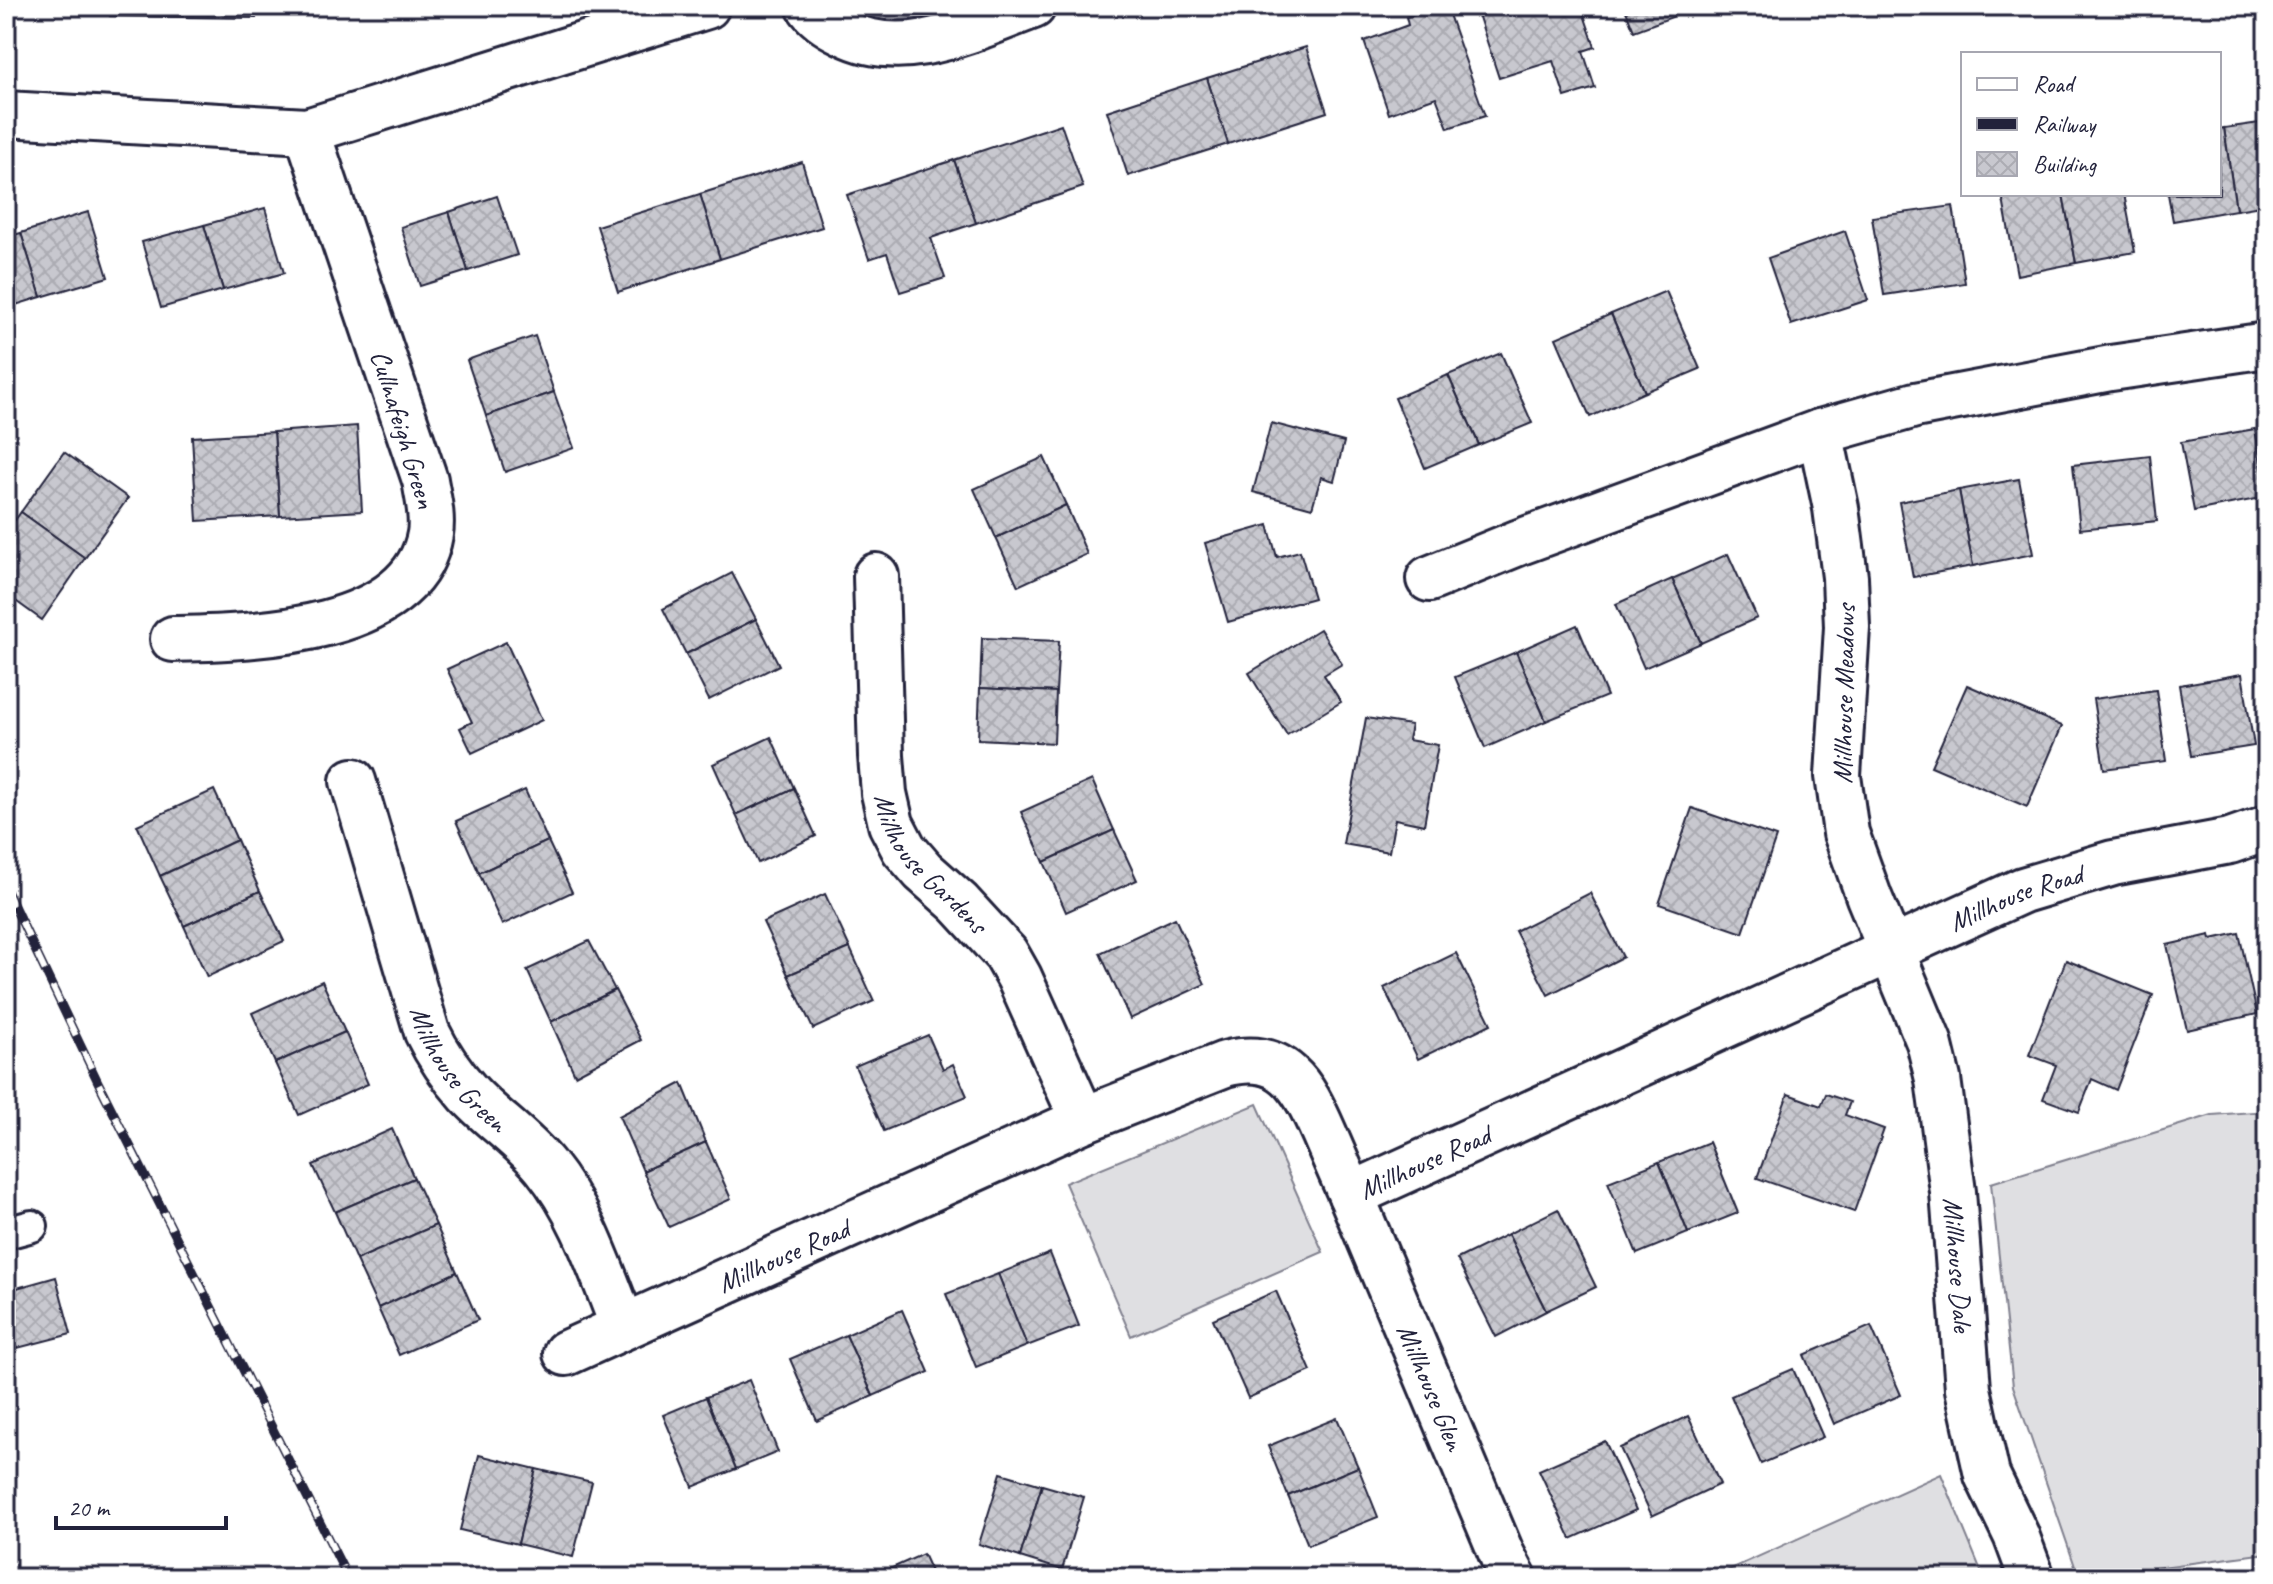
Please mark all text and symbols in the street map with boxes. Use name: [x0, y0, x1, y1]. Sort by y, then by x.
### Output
legend: [1961, 52, 2221, 196]
text: Road: [2033, 69, 2077, 99]
text: Railway: [2033, 109, 2097, 139]
text: Building: [2033, 149, 2098, 179]
street label: Cullnafeigh Green: [363, 346, 444, 513]
street label: Millhouse Meadows: [1824, 602, 1863, 784]
street label: Millhouse Gardens: [867, 791, 997, 943]
street label: Millhouse Road: [1943, 855, 2090, 939]
street label: Millhouse Green: [402, 1002, 516, 1141]
street label: Millhouse Road: [1353, 1115, 1500, 1207]
street label: Millhouse Dale: [1935, 1196, 1981, 1335]
street label: Millhouse Road: [712, 1209, 858, 1301]
street label: Millhouse Glen: [1389, 1319, 1474, 1457]
scale bar: [56, 1480, 226, 1530]
text: 20 m: [68, 1493, 111, 1523]

